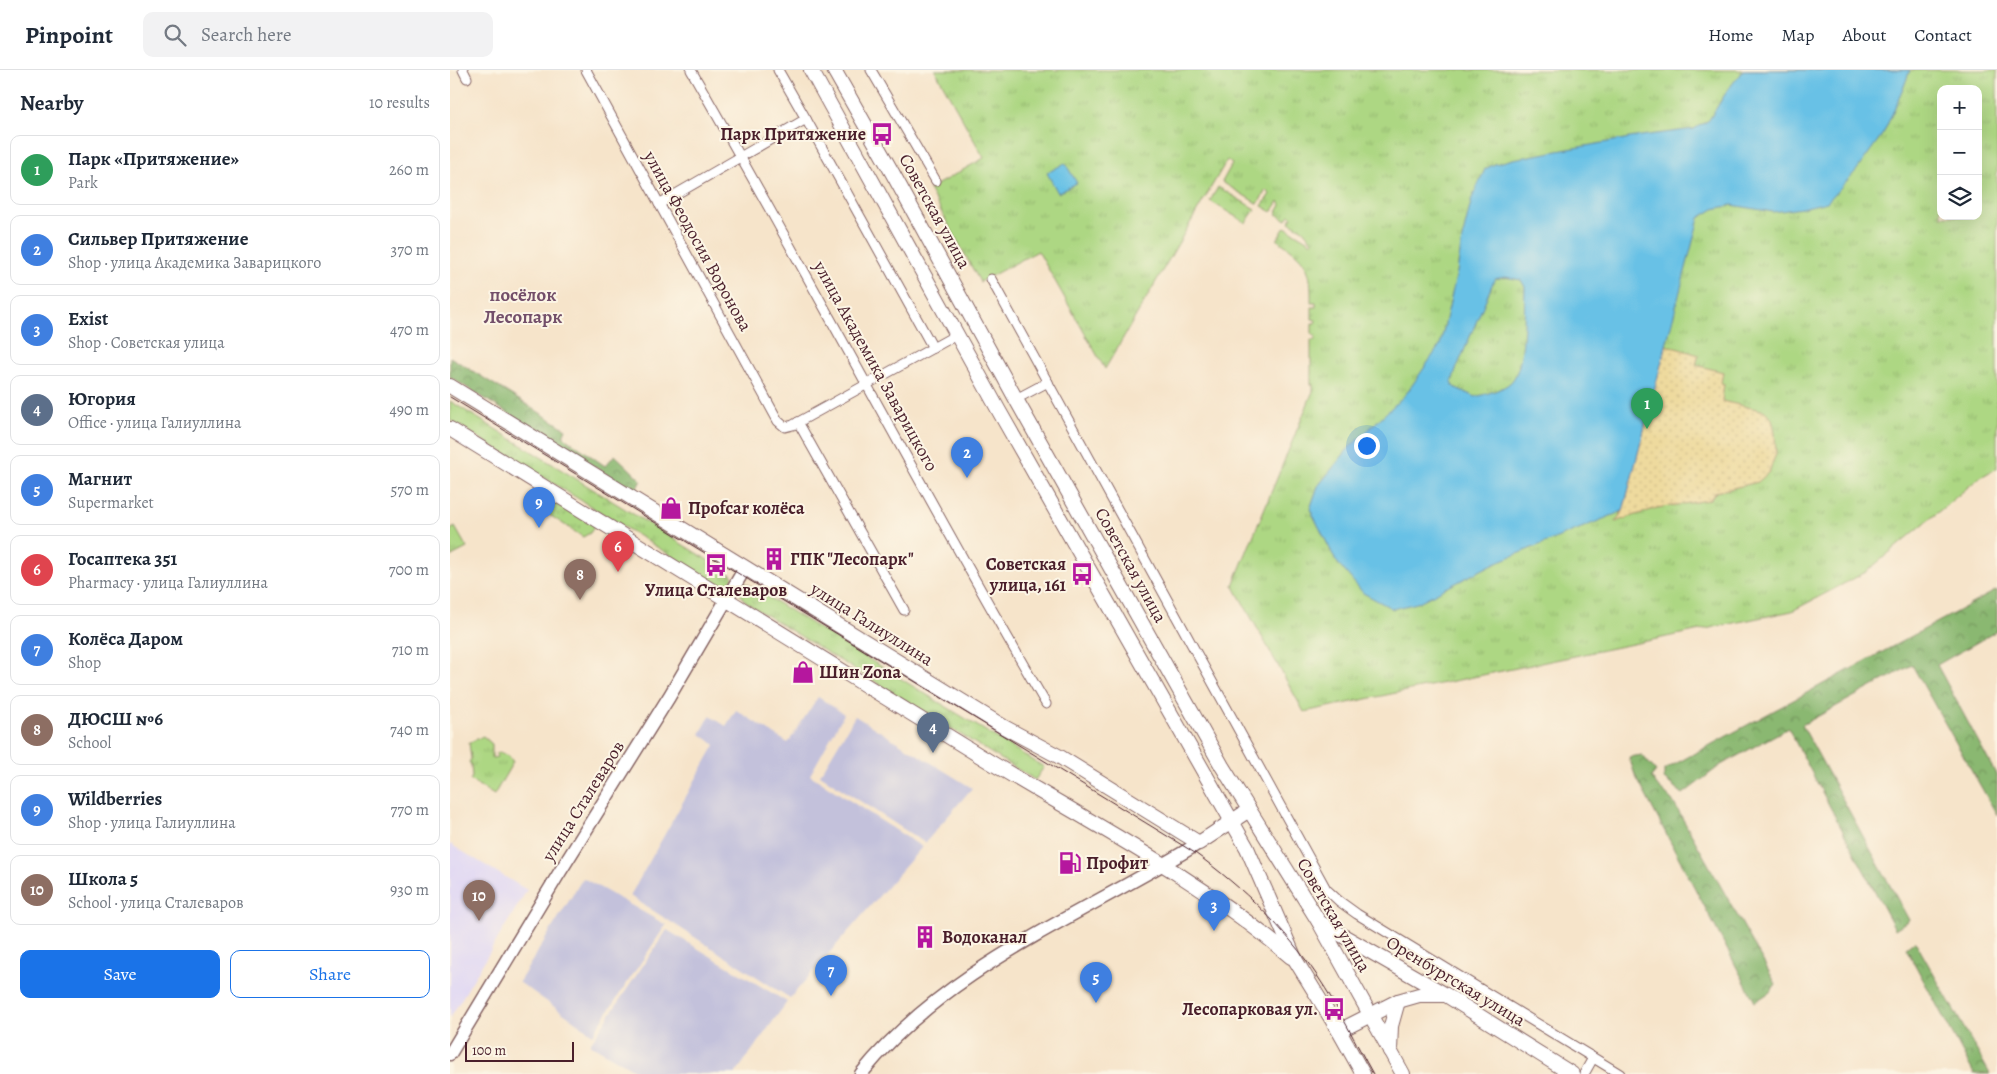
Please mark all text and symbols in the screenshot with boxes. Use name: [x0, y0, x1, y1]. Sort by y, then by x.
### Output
search box: [143, 12, 493, 57]
text: Pinpoint: [25, 19, 113, 51]
icon: search: [161, 21, 189, 49]
text: Search here: [201, 22, 291, 48]
text: Home: [1708, 23, 1753, 47]
text: Map: [1781, 23, 1814, 47]
text: About: [1842, 23, 1886, 47]
text: Contact: [1914, 23, 1972, 47]
map controls: [1937, 85, 1982, 220]
button: +: [1937, 85, 1982, 130]
text: Nearby: [20, 89, 83, 117]
text: 10 results: [369, 92, 430, 114]
bus stop icon: Парк Притяжение: [869, 121, 895, 147]
place label: Парк Притяжение: [720, 122, 866, 146]
button: −: [1937, 130, 1982, 175]
text: Парк «Притяжение»: [68, 146, 239, 172]
street label: улица Феодосия Воронова: [638, 146, 758, 336]
street label: Советская улица: [893, 149, 977, 273]
text: 1: [34, 159, 40, 181]
text: 260 m: [389, 159, 429, 181]
text: Park: [68, 172, 98, 194]
button: layers: [1937, 175, 1982, 220]
text: Сильвер Притяжение: [68, 226, 248, 252]
text: 2: [33, 239, 41, 261]
text: 370 m: [391, 239, 429, 261]
text: Shop · улица Академика Заварицкого: [68, 252, 321, 274]
street label: улица Академика Заварицкого: [808, 256, 944, 475]
district label: посёлок Лесопарк: [483, 282, 563, 330]
text: Exist: [68, 306, 108, 332]
text: 3: [34, 319, 40, 341]
text: 470 m: [390, 319, 429, 341]
text: Shop · Советская улица: [68, 332, 225, 354]
text: Югория: [68, 386, 136, 412]
pin: 1: [1631, 388, 1663, 429]
text: 4: [33, 399, 41, 421]
text: 490 m: [389, 399, 429, 421]
text: Office · улица Галиуллина: [68, 412, 241, 434]
your location: [1354, 433, 1380, 459]
pin: 2: [951, 437, 983, 478]
text: Магнит: [68, 466, 132, 492]
text: 5: [34, 479, 40, 501]
text: 570 m: [390, 479, 429, 501]
pin: 9: [523, 487, 555, 528]
text: Supermarket: [68, 492, 154, 514]
shop icon: Проfcar колёса: [658, 495, 684, 521]
place label: Проfcar колёса: [688, 496, 805, 520]
street label: Советская улица: [1089, 503, 1173, 627]
pin: 6: [602, 531, 634, 572]
text: Госаптека 351: [68, 546, 177, 572]
building icon: ГПК "Лесопарк": [761, 546, 787, 572]
place label: ГПК "Лесопарк": [790, 547, 914, 571]
bus stop icon: Улица Сталеваров: [703, 552, 729, 578]
place label: Советская улица, 161: [986, 552, 1067, 597]
text: 6: [33, 559, 41, 581]
text: 700 m: [389, 559, 429, 581]
pin: 8: [564, 559, 596, 600]
bus stop icon: Советская улица, 161: [1069, 561, 1095, 587]
text: Pharmacy · улица Галиуллина: [68, 572, 268, 594]
street label: улица Галиуллина: [805, 576, 939, 672]
place label: Улица Сталеваров: [645, 578, 787, 602]
text: Колёса Даром: [68, 626, 183, 652]
text: 7: [34, 639, 40, 661]
text: 710 m: [392, 639, 429, 661]
text: Shop: [68, 652, 101, 674]
shop icon: Шин Zona: [790, 659, 816, 685]
place label: Шин Zona: [819, 660, 901, 684]
text: ДЮСШ №6: [68, 706, 163, 732]
pin: 4: [917, 712, 949, 753]
text: 8: [33, 719, 41, 741]
text: 740 m: [390, 719, 429, 741]
text: School: [68, 732, 111, 754]
street label: улица Сталеваров: [536, 736, 630, 867]
text: Wildberries: [68, 786, 162, 812]
text: 9: [33, 799, 41, 821]
text: 770 m: [391, 799, 429, 821]
text: Shop · улица Галиуллина: [68, 812, 236, 834]
fuel station icon: Профит: [1057, 850, 1083, 876]
place label: Профит: [1086, 851, 1148, 875]
street label: Советская улица: [1292, 854, 1377, 977]
text: Школа 5: [68, 866, 138, 892]
text: 10: [30, 879, 44, 901]
text: 930 m: [390, 879, 429, 901]
pin: 10: [463, 880, 495, 921]
pin: 3: [1198, 890, 1230, 931]
text: School · улица Сталеваров: [68, 892, 244, 914]
building icon: Водоканал: [912, 924, 938, 950]
place label: Водоканал: [942, 925, 1027, 949]
street label: Оренбургская улица: [1382, 930, 1531, 1032]
button: Save: [20, 950, 220, 998]
button: Share: [230, 950, 430, 998]
pin: 7: [815, 955, 847, 996]
pin: 5: [1080, 962, 1112, 1003]
bus stop icon: Лесопарковая ул.: [1321, 996, 1347, 1022]
place label: Лесопарковая ул.: [1182, 997, 1318, 1021]
scale bar: [465, 1039, 574, 1062]
text: 100 m: [472, 1041, 506, 1060]

